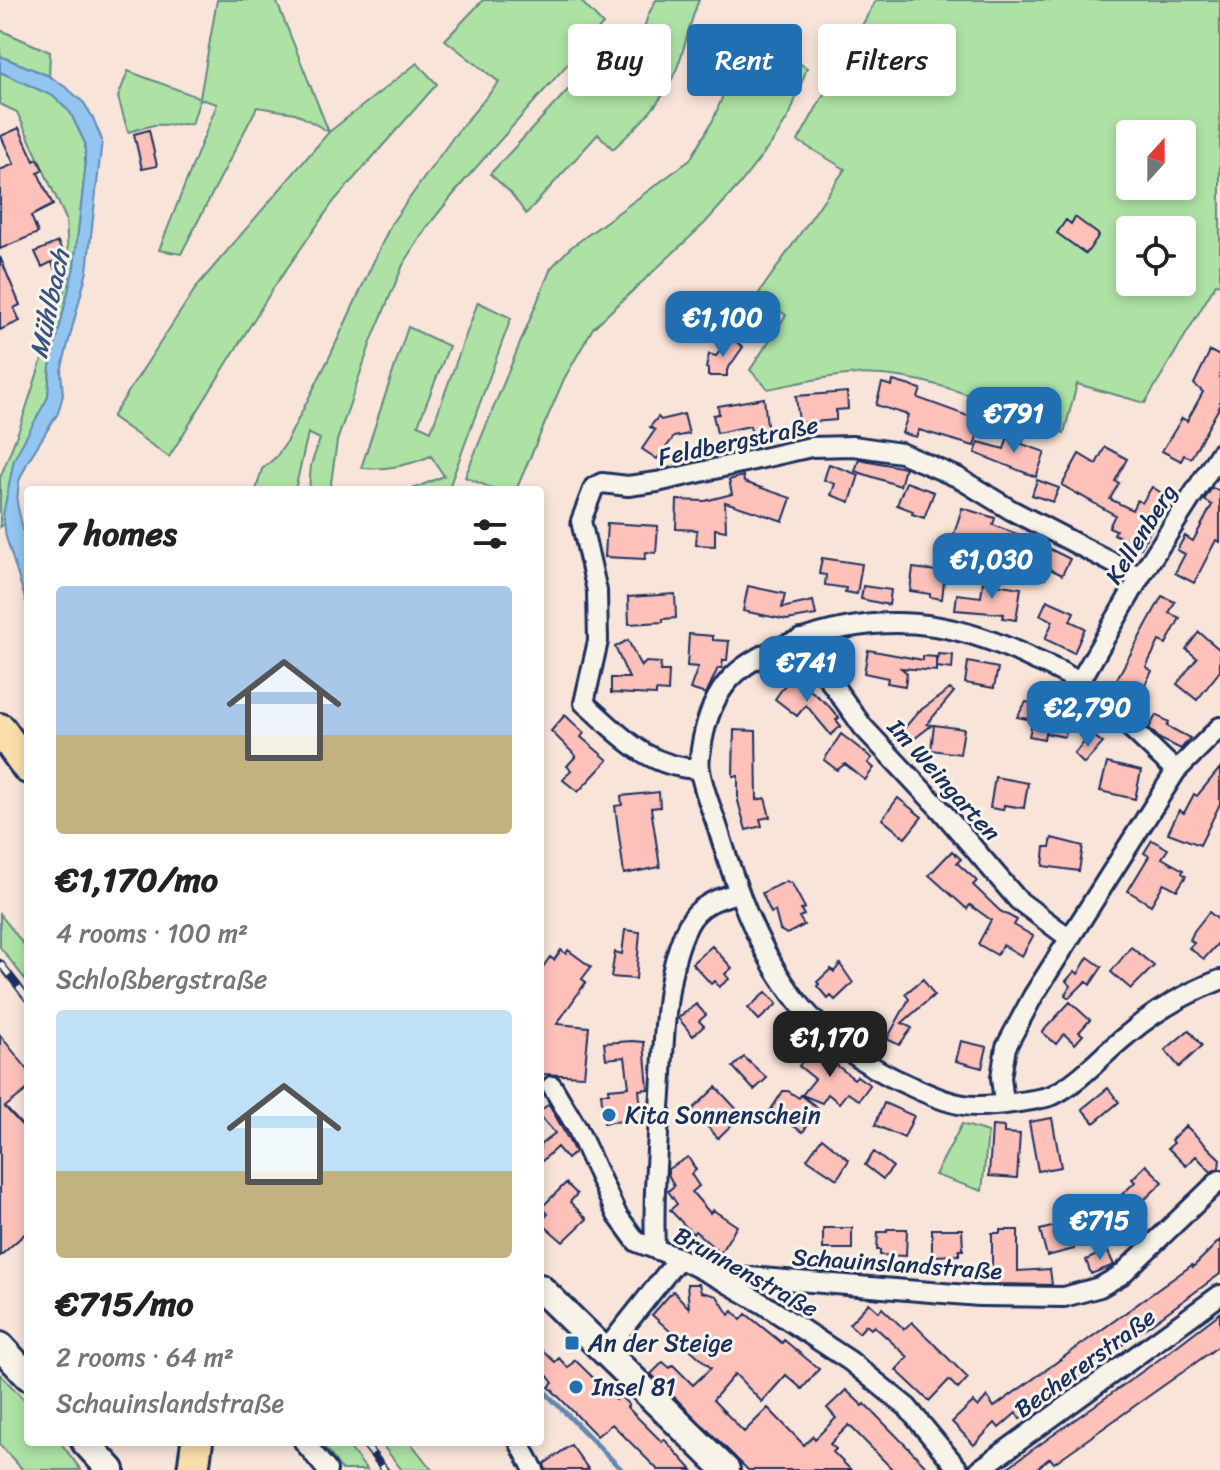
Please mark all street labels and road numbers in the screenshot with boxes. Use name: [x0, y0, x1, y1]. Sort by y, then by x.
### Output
street label: Feldbergstraße: [654, 403, 822, 479]
street label: Kellenberg: [1093, 475, 1189, 593]
street label: Im Weingarten: [876, 708, 1011, 851]
street label: Brunnenstraße: [666, 1215, 826, 1329]
street label: Schauinslandstraße: [791, 1236, 1004, 1292]
street label: Bechererstraße: [1005, 1297, 1165, 1429]

